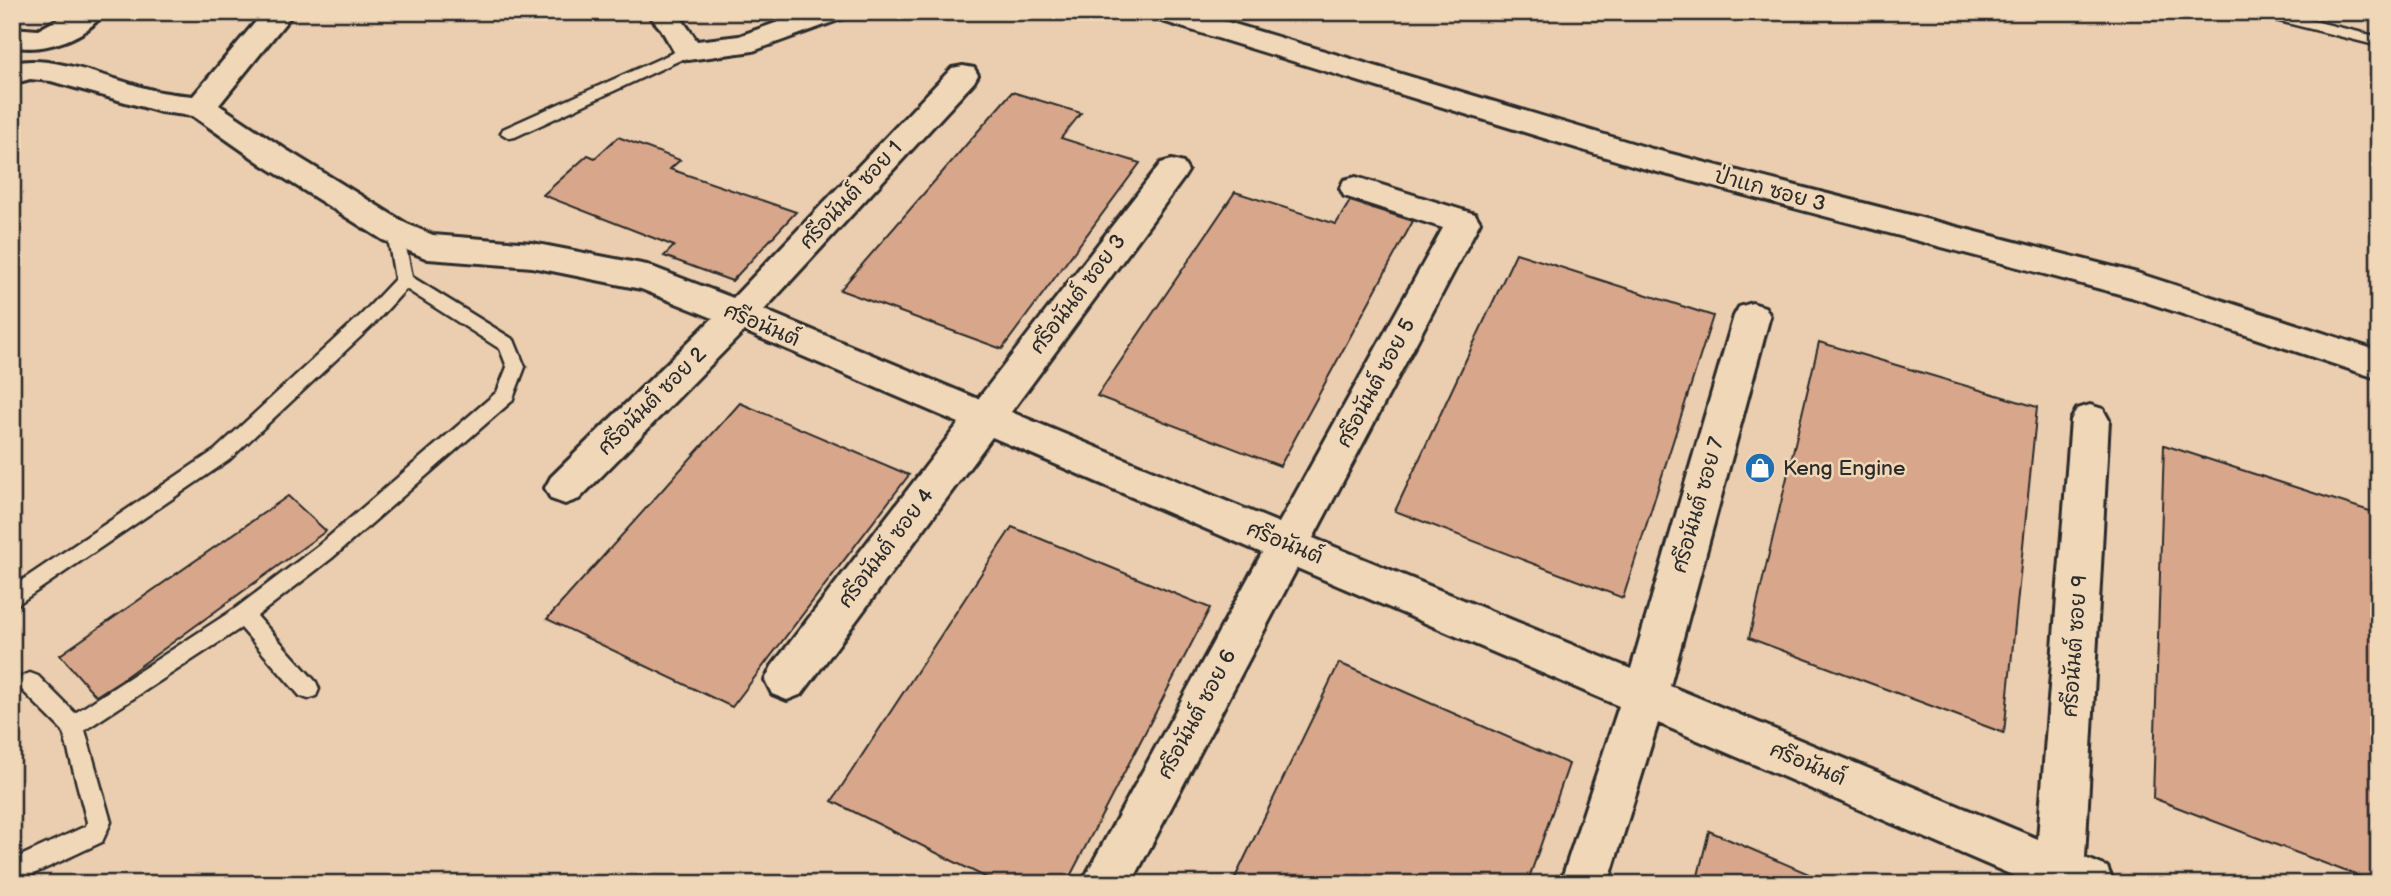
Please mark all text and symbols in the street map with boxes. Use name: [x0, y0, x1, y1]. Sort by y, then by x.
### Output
street label: ศรีอนันต์ ซอย 1: [794, 135, 907, 254]
street label: ป่าแก ซอย 3: [1712, 162, 1829, 217]
street label: ศรีอนันต์ ซอย 3: [1024, 229, 1131, 359]
street label: ศรีอนันต์: [720, 297, 804, 352]
street label: ศรีอนันต์ ซอย 5: [1331, 314, 1420, 452]
street label: ศรีอนันต์ ซอย 2: [592, 341, 712, 460]
street label: ศรีอนันต์ ซอย 7: [1666, 433, 1729, 576]
shop icon: Keng Engine: [1743, 451, 1777, 485]
place label: Keng Engine: [1783, 456, 1905, 481]
street label: ศรีอนันต์ ซอย 4: [832, 483, 939, 613]
street label: ศรีอนันต์: [1243, 516, 1327, 570]
street label: ศรีอนันต์ ซอย 9: [2057, 574, 2092, 718]
street label: ศรีอนันต์ ซอย 6: [1151, 644, 1242, 783]
street label: ศรีอนันต์: [1766, 736, 1850, 791]

